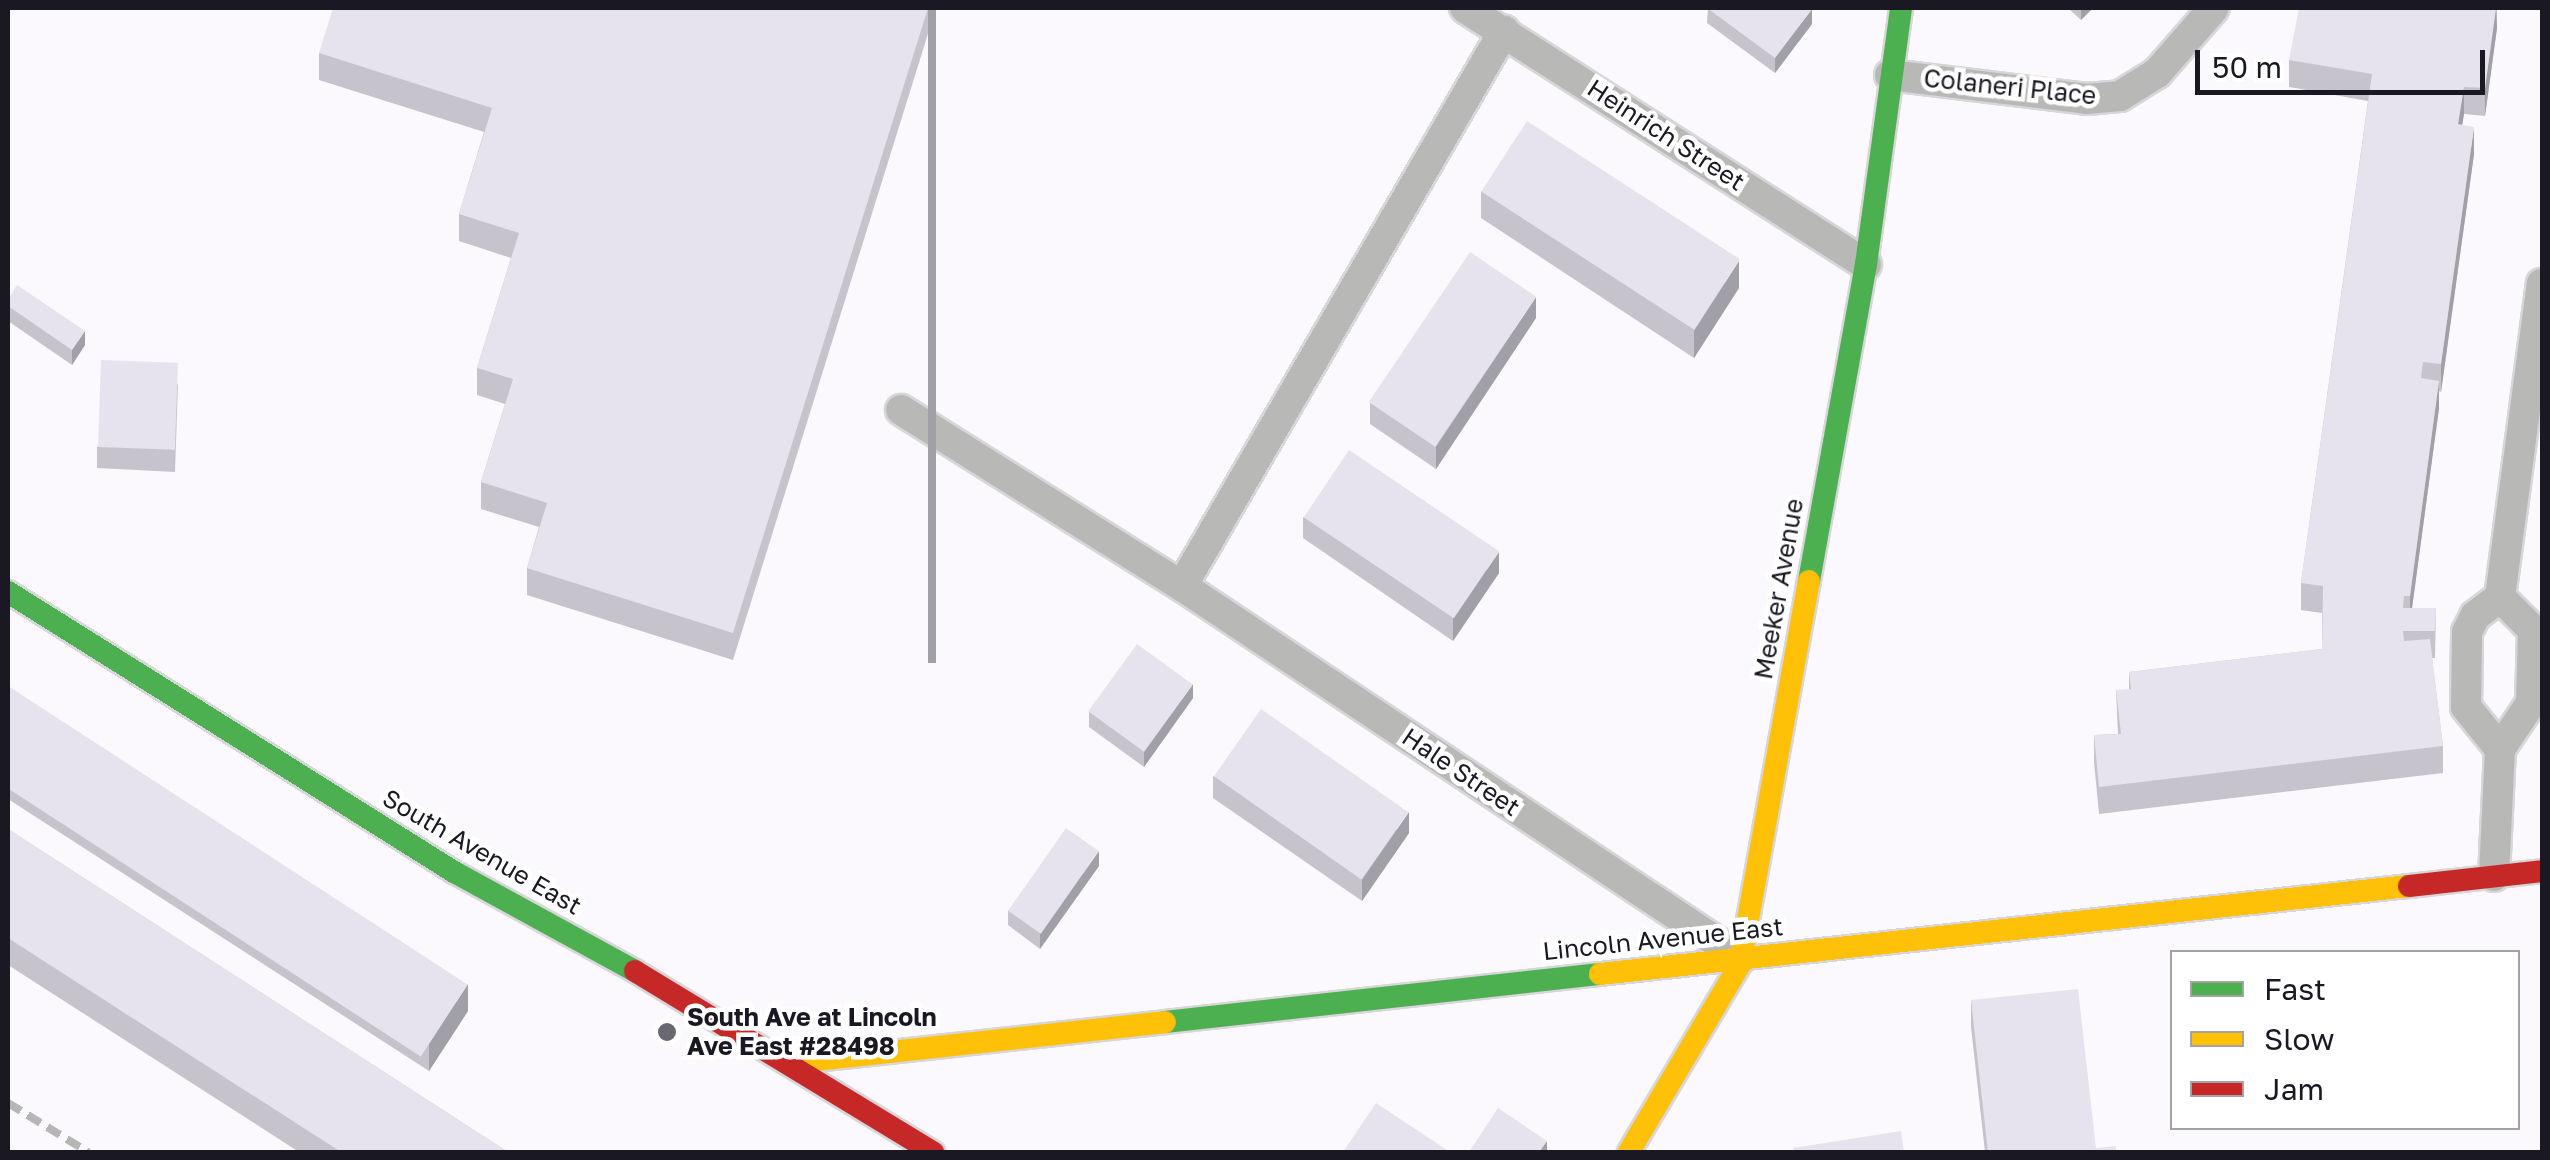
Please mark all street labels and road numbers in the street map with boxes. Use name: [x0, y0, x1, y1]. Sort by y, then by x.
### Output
street label: Colaneri Place: [1922, 63, 2098, 111]
street label: Heinrich Street: [1582, 73, 1750, 197]
street label: Meeker Avenue: [1748, 496, 1810, 682]
street label: Hale Street: [1396, 722, 1526, 822]
street label: South Avenue East: [377, 783, 587, 921]
street label: Lincoln Avenue East: [1541, 911, 1785, 967]

